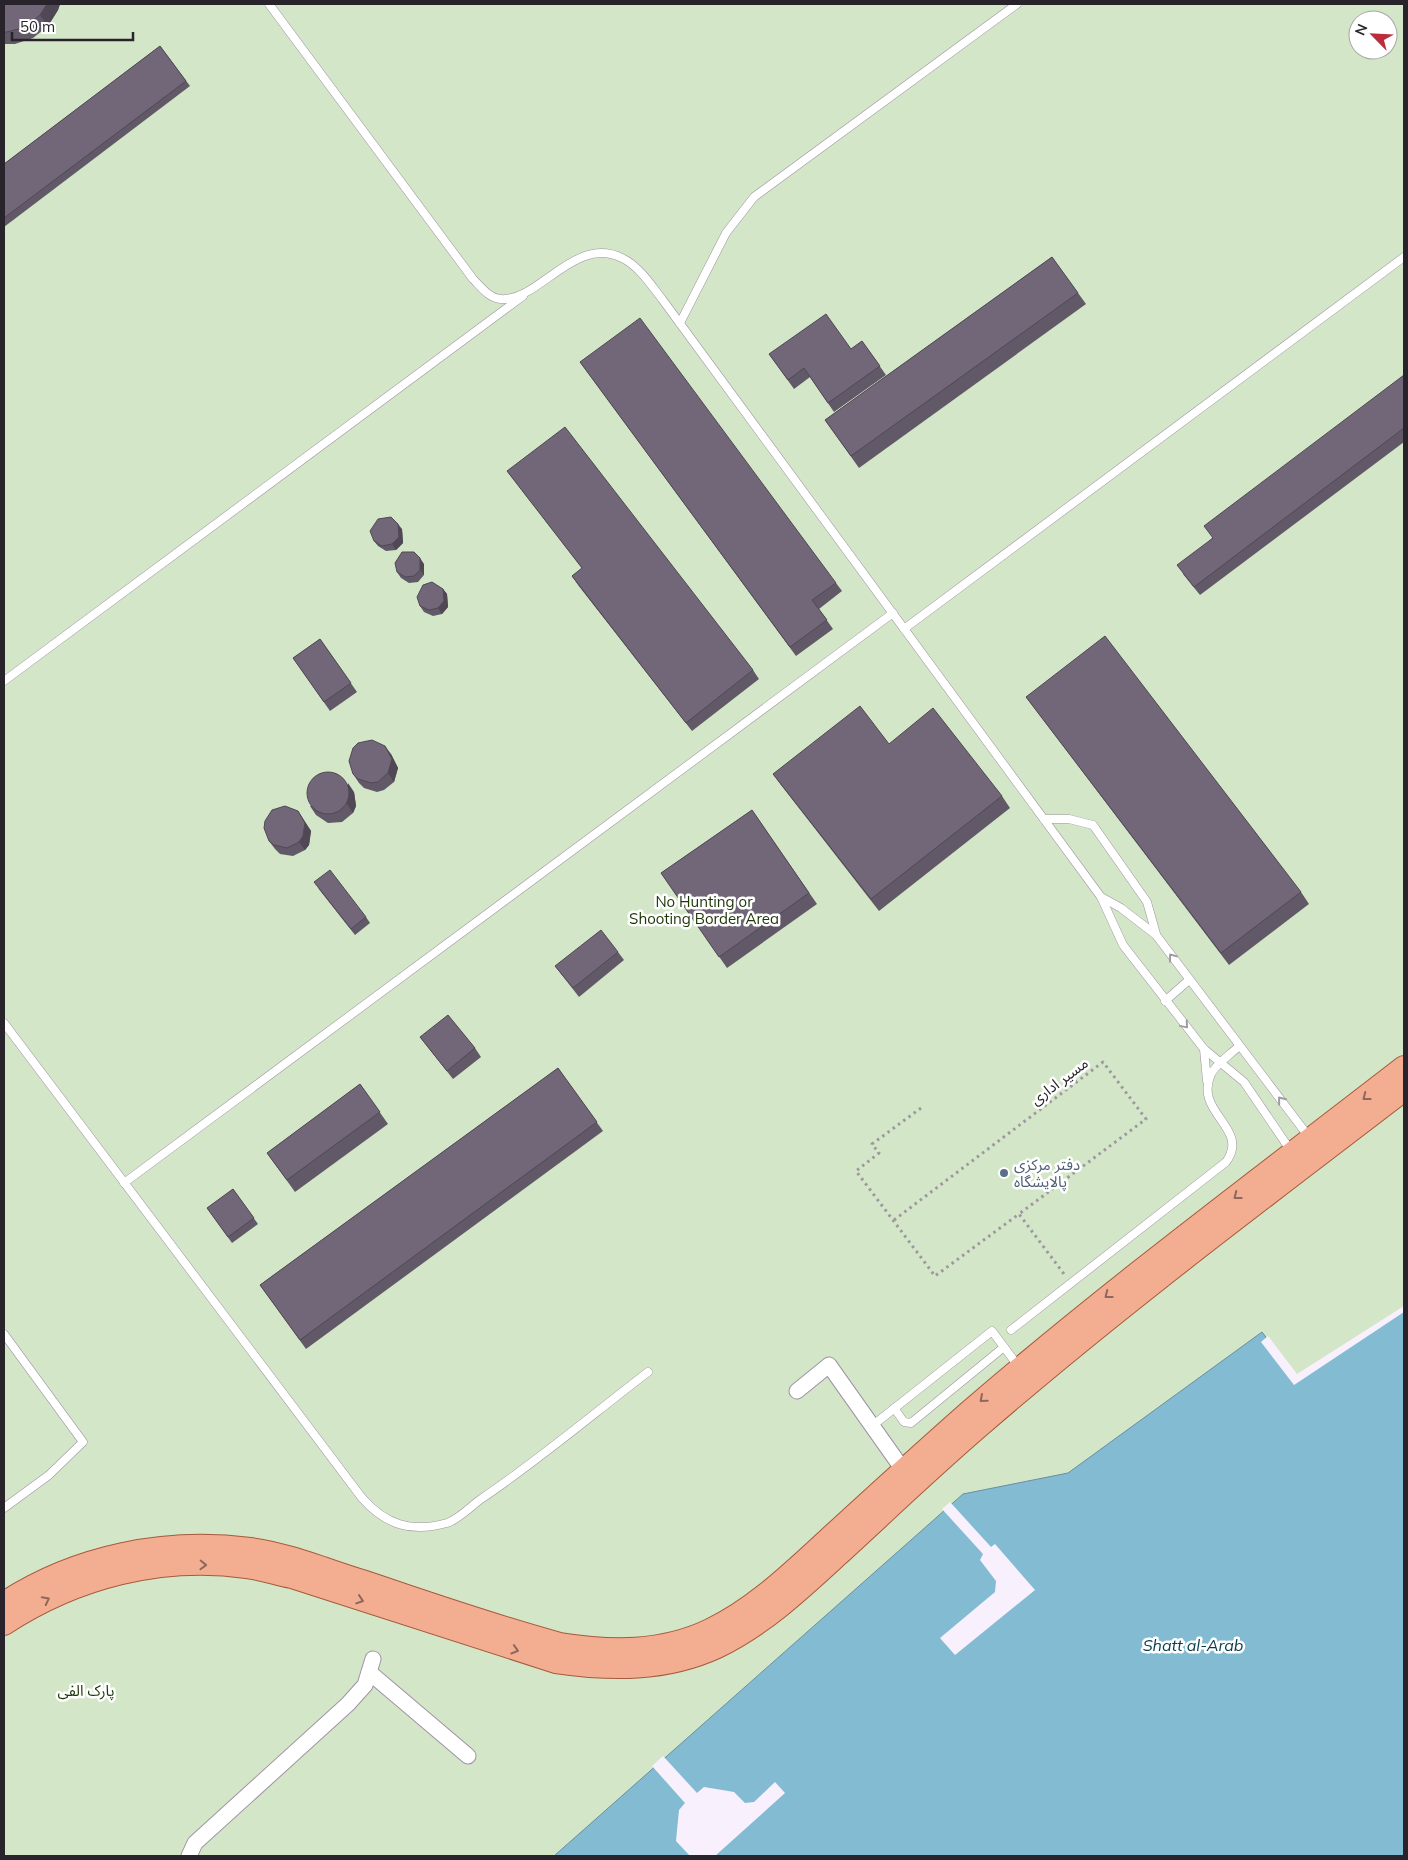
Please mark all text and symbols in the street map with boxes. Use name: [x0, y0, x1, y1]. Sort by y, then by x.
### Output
scale bar: [12, 10, 134, 42]
north arrow: [1348, 10, 1398, 60]
text: 50 m: [20, 17, 55, 36]
text: N: [1351, 21, 1371, 38]
park label: No Hunting or Shooting Border Area: [629, 892, 779, 928]
one-way arrow: [1170, 954, 1178, 963]
one-way arrow: [1179, 1019, 1188, 1028]
street label: مسیر اداری: [1026, 1053, 1092, 1109]
one-way arrow: [1362, 1091, 1372, 1100]
one-way arrow: [1279, 1097, 1287, 1106]
place label: دفتر مرکزی پالایشگاه: [1014, 1155, 1080, 1192]
marker: دفتر مرکزی پالایشگاه: [998, 1167, 1010, 1179]
one-way arrow: [1233, 1190, 1243, 1199]
one-way arrow: [1105, 1290, 1114, 1298]
one-way arrow: [980, 1394, 989, 1403]
one-way arrow: [199, 1559, 207, 1570]
one-way arrow: [356, 1594, 364, 1604]
one-way arrow: [41, 1596, 50, 1606]
water label: Shatt al-Arab: [1143, 1635, 1244, 1655]
one-way arrow: [510, 1645, 519, 1655]
park label: پارک الفی: [58, 1681, 114, 1701]

